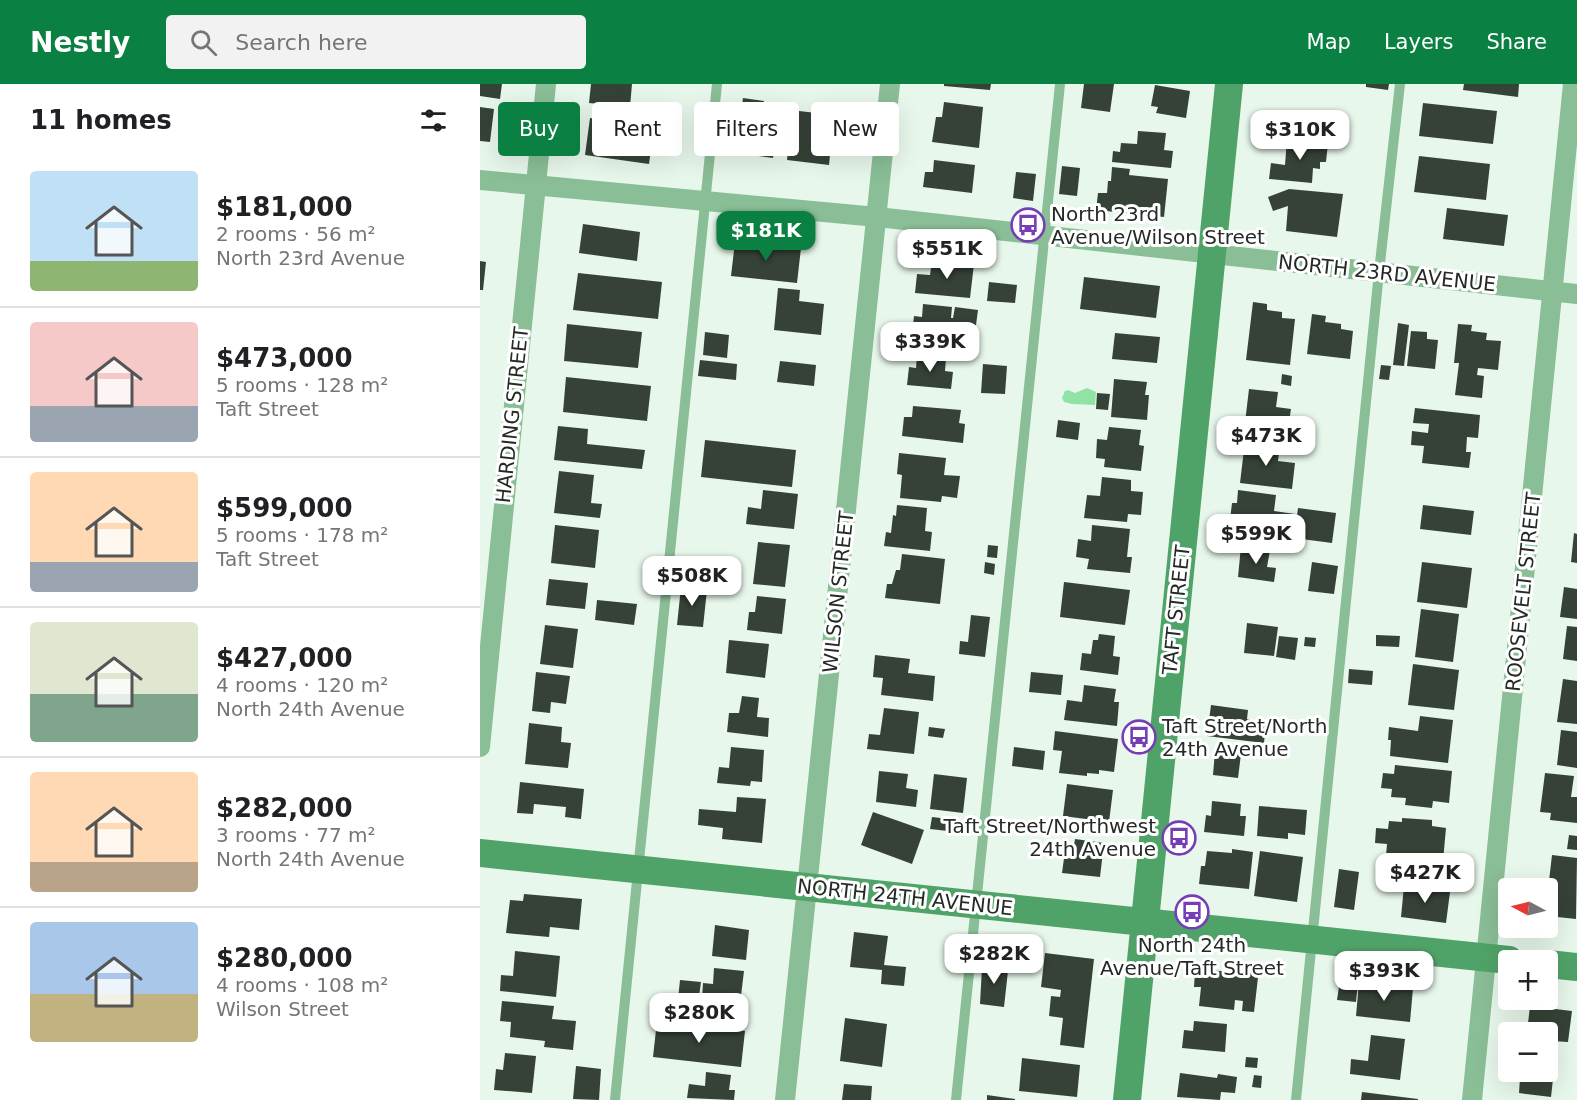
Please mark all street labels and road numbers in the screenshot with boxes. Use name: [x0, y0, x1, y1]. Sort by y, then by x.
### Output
street label: NORTH 23RD AVENUE: [1277, 250, 1497, 296]
street label: HARDING STREET: [491, 325, 533, 504]
street label: ROOSEVELT STREET: [1501, 490, 1545, 693]
street label: WILSON STREET: [818, 509, 859, 674]
street label: TAFT STREET: [1157, 543, 1195, 677]
street label: NORTH 24TH AVENUE: [796, 874, 1014, 920]

